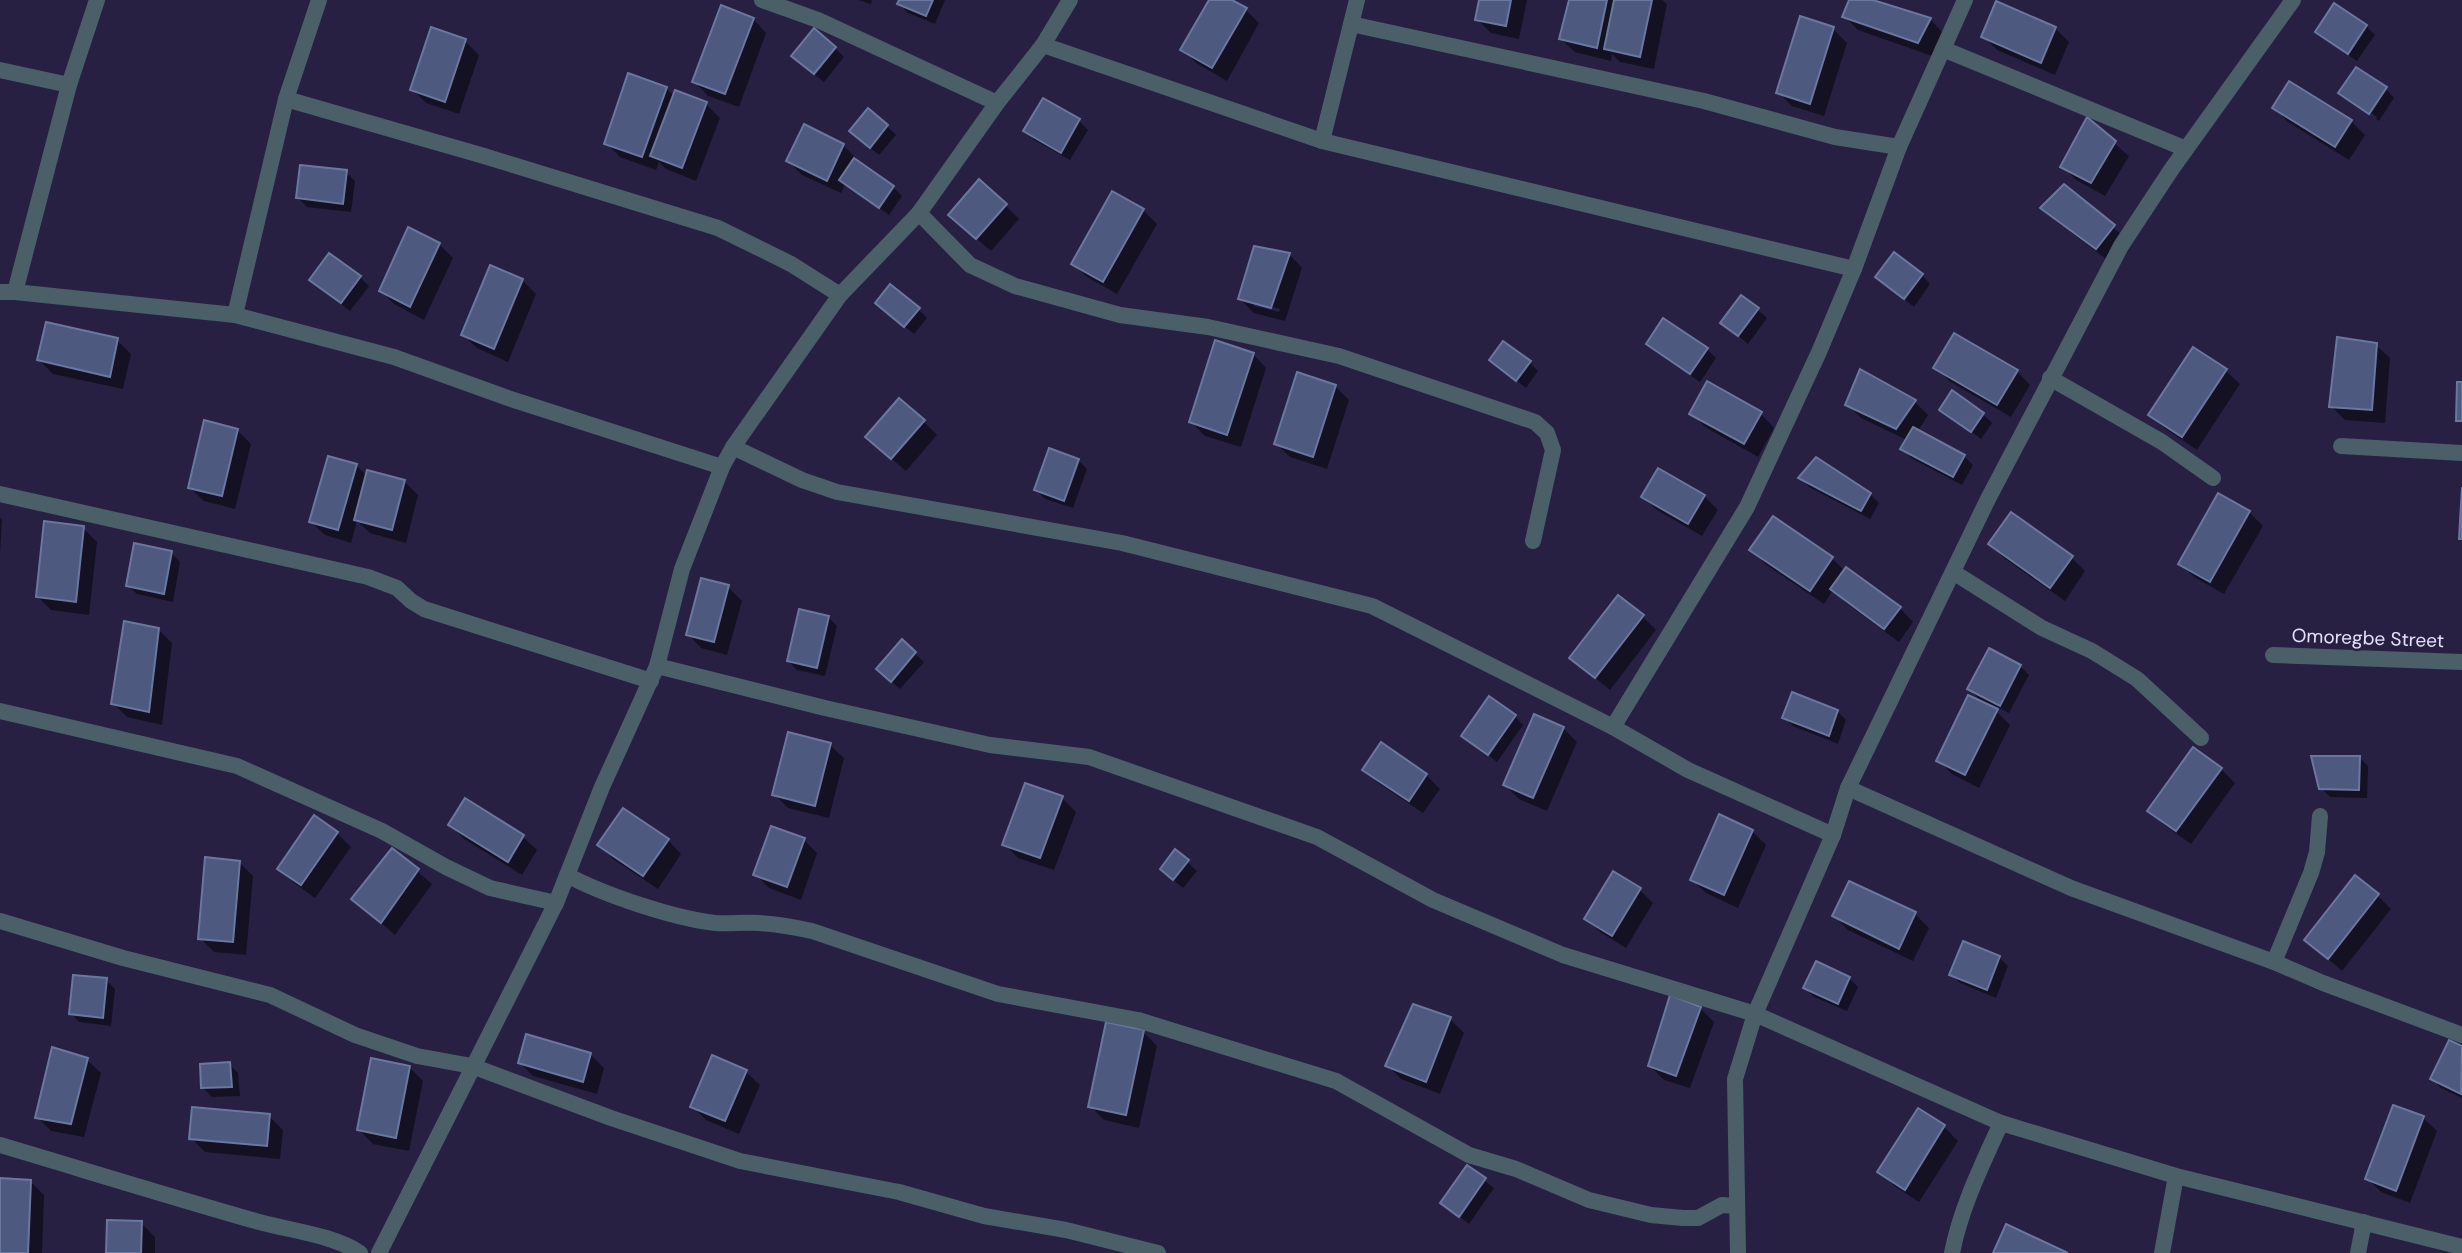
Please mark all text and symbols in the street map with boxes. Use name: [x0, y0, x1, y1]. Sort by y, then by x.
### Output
street label: Omoregbe Street: [2291, 623, 2445, 653]

